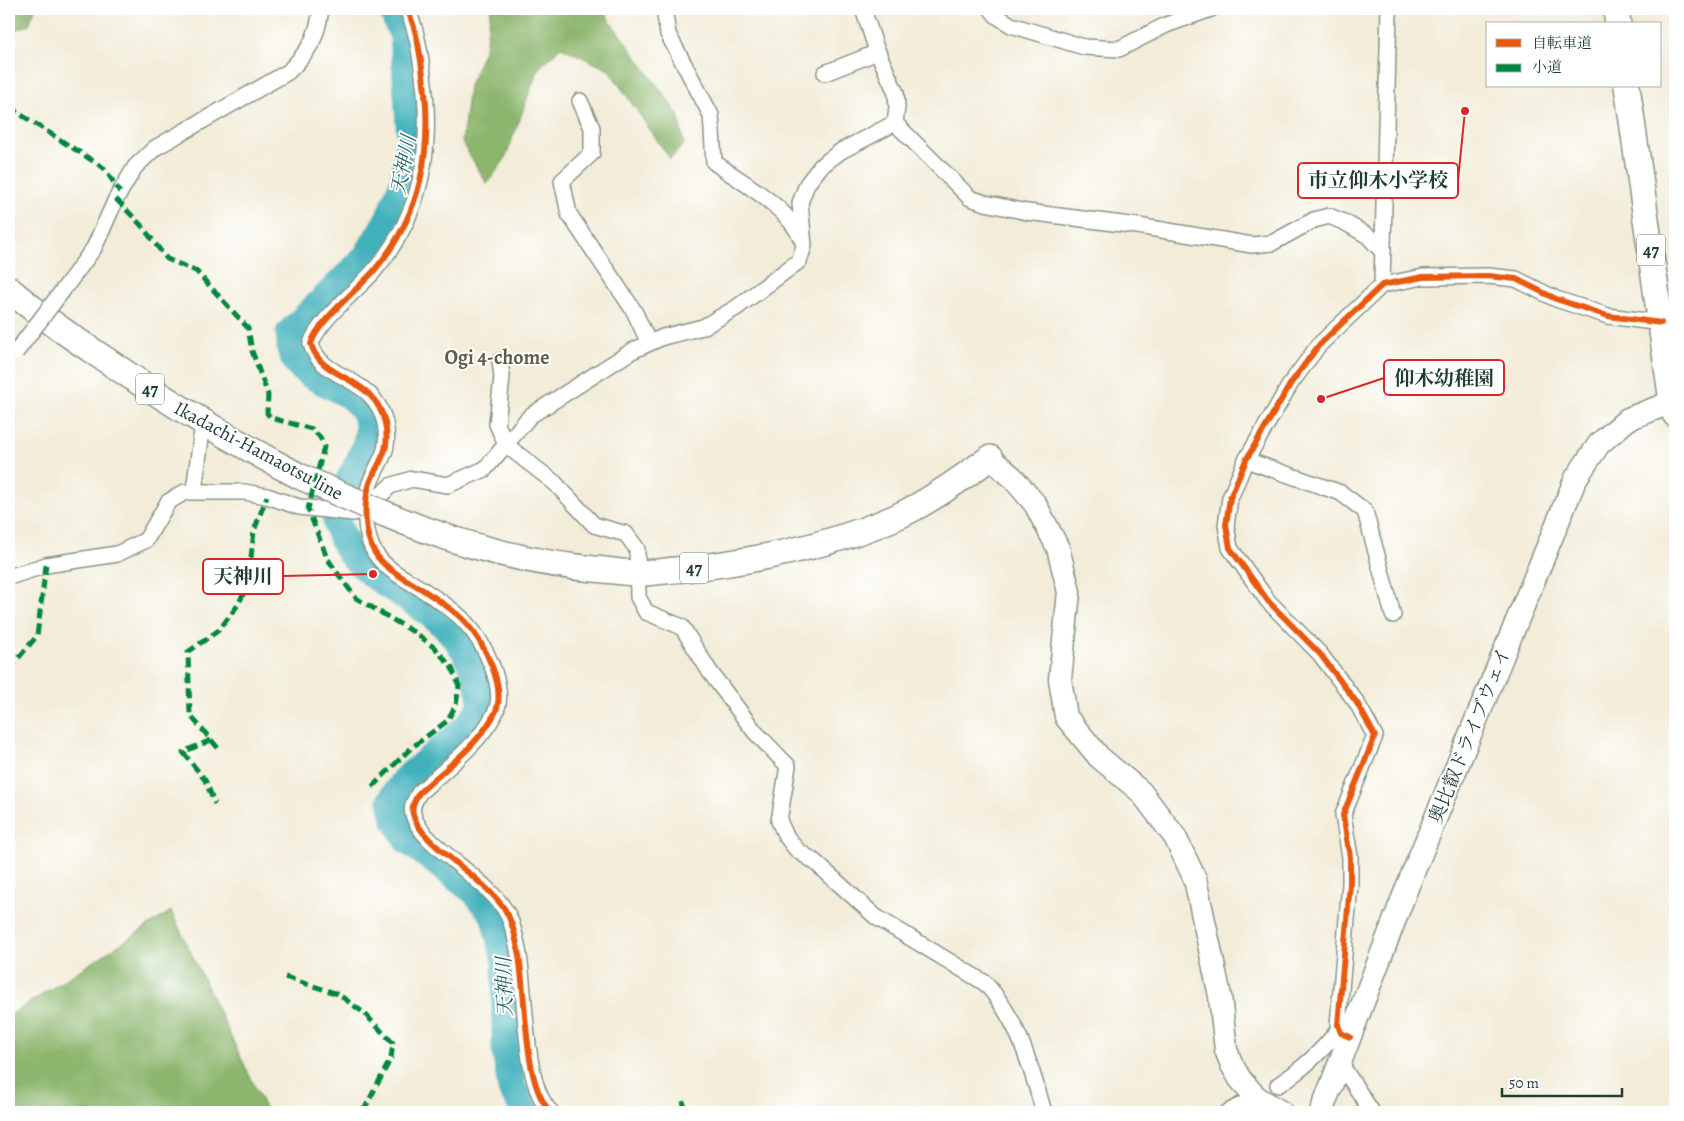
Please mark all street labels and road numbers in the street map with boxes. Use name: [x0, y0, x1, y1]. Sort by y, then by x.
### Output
road number: 47: [1637, 234, 1665, 266]
road number: 47: [136, 374, 164, 404]
street label: Ikadachi-Hamaotsu line: [169, 395, 348, 506]
road number: 47: [680, 552, 708, 584]
street label: 奥比叡ドライブウェイ: [1423, 643, 1517, 827]

